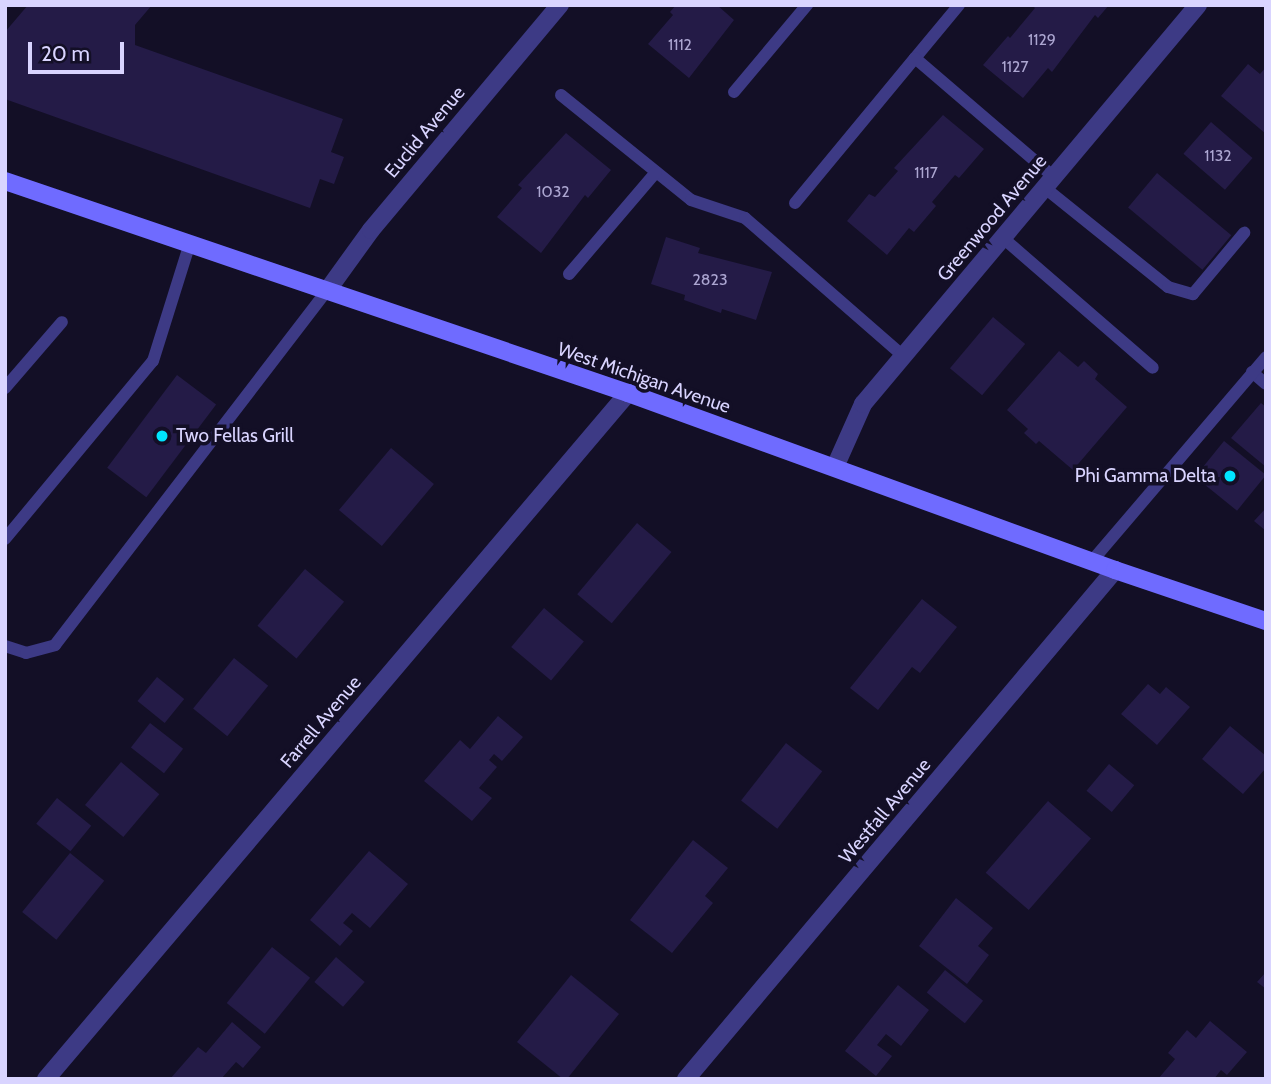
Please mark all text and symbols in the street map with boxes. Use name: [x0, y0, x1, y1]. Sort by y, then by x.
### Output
scale bar: [32, 28, 128, 72]
house number: 1129: [1028, 30, 1056, 50]
house number: 1112: [668, 35, 692, 55]
text: 20 m: [41, 41, 90, 66]
house number: 1127: [1002, 57, 1028, 77]
street label: Euclid Avenue: [380, 82, 470, 182]
house number: 1132: [1204, 146, 1232, 166]
street label: Greenwood Avenue: [932, 150, 1052, 286]
house number: 1117: [914, 163, 938, 183]
house number: 1032: [536, 182, 570, 202]
house number: 2823: [692, 270, 728, 290]
street label: West Michigan Avenue: [555, 338, 733, 418]
place label: Two Fellas Grill: [176, 425, 294, 447]
marker: Two Fellas Grill: [154, 428, 170, 444]
place label: Phi Gamma Delta: [1075, 465, 1216, 487]
marker: Phi Gamma Delta: [1222, 468, 1238, 484]
street label: Farrell Avenue: [276, 671, 366, 773]
street label: Westfall Avenue: [834, 754, 936, 868]

